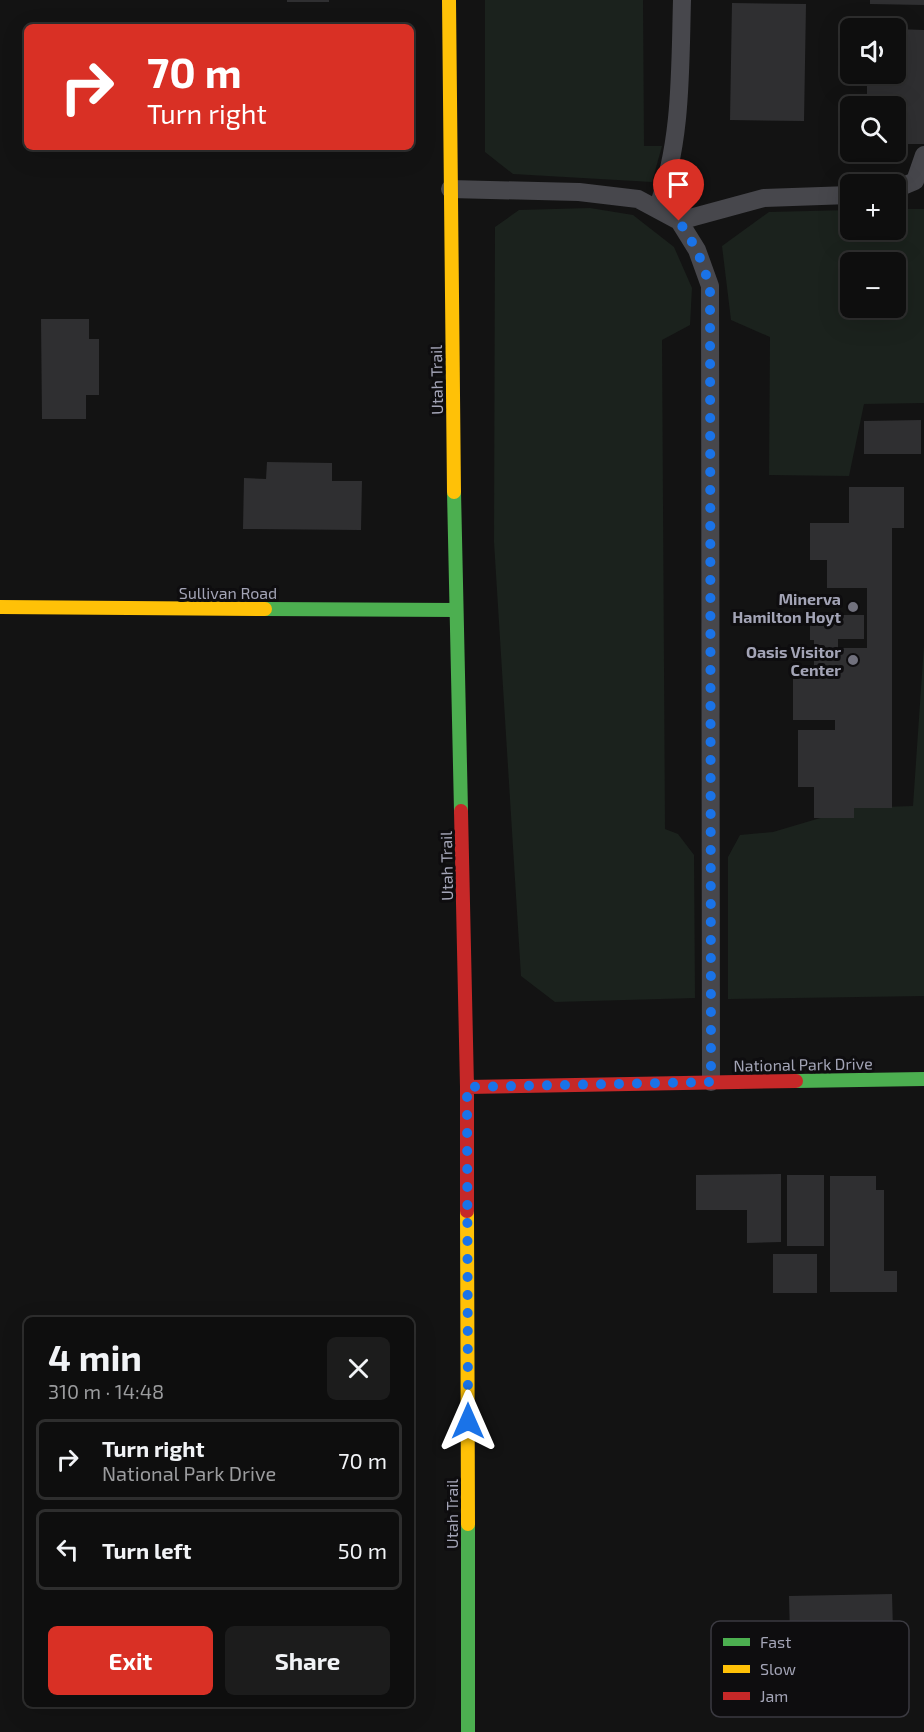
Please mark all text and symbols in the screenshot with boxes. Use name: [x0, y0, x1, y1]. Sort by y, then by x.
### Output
map controls: [840, 18, 906, 318]
button: sound: [840, 18, 906, 84]
text: 70 m: [147, 46, 242, 96]
icon: right: [48, 48, 126, 126]
button: search: [840, 96, 906, 162]
text: Turn right: [147, 97, 267, 129]
pin: [653, 159, 704, 221]
icon: arrive: [662, 168, 695, 201]
button: +: [840, 174, 906, 240]
button: −: [840, 252, 906, 318]
street label: Utah Trail: [426, 345, 446, 415]
street label: Sullivan Road: [179, 583, 277, 602]
place label: Minerva Hamilton Hoyt: [732, 589, 841, 627]
marker: Minerva Hamilton Hoyt: [846, 600, 860, 614]
place label: Oasis Visitor Center: [746, 642, 841, 679]
marker: Oasis Visitor Center: [846, 653, 860, 667]
street label: Utah Trail: [436, 831, 456, 901]
street label: National Park Drive: [733, 1053, 873, 1075]
text: 4 min: [48, 1335, 142, 1378]
button: close: [327, 1337, 390, 1400]
text: 310 m · 14:48: [48, 1379, 164, 1403]
position arrow: [436, 1389, 500, 1453]
text: Turn right: [102, 1435, 204, 1461]
icon: right: [51, 1443, 84, 1476]
text: 70 m: [338, 1447, 387, 1473]
text: National Park Drive: [102, 1461, 276, 1485]
street label: Utah Trail: [442, 1479, 461, 1549]
icon: left: [51, 1533, 84, 1566]
text: Turn left: [102, 1537, 191, 1563]
text: 50 m: [338, 1537, 387, 1563]
legend: [711, 1621, 909, 1717]
button: Exit: [48, 1626, 213, 1695]
button: Share: [225, 1626, 390, 1695]
text: Fast: [760, 1632, 791, 1651]
text: Slow: [760, 1659, 796, 1678]
text: Jam: [760, 1686, 788, 1705]

